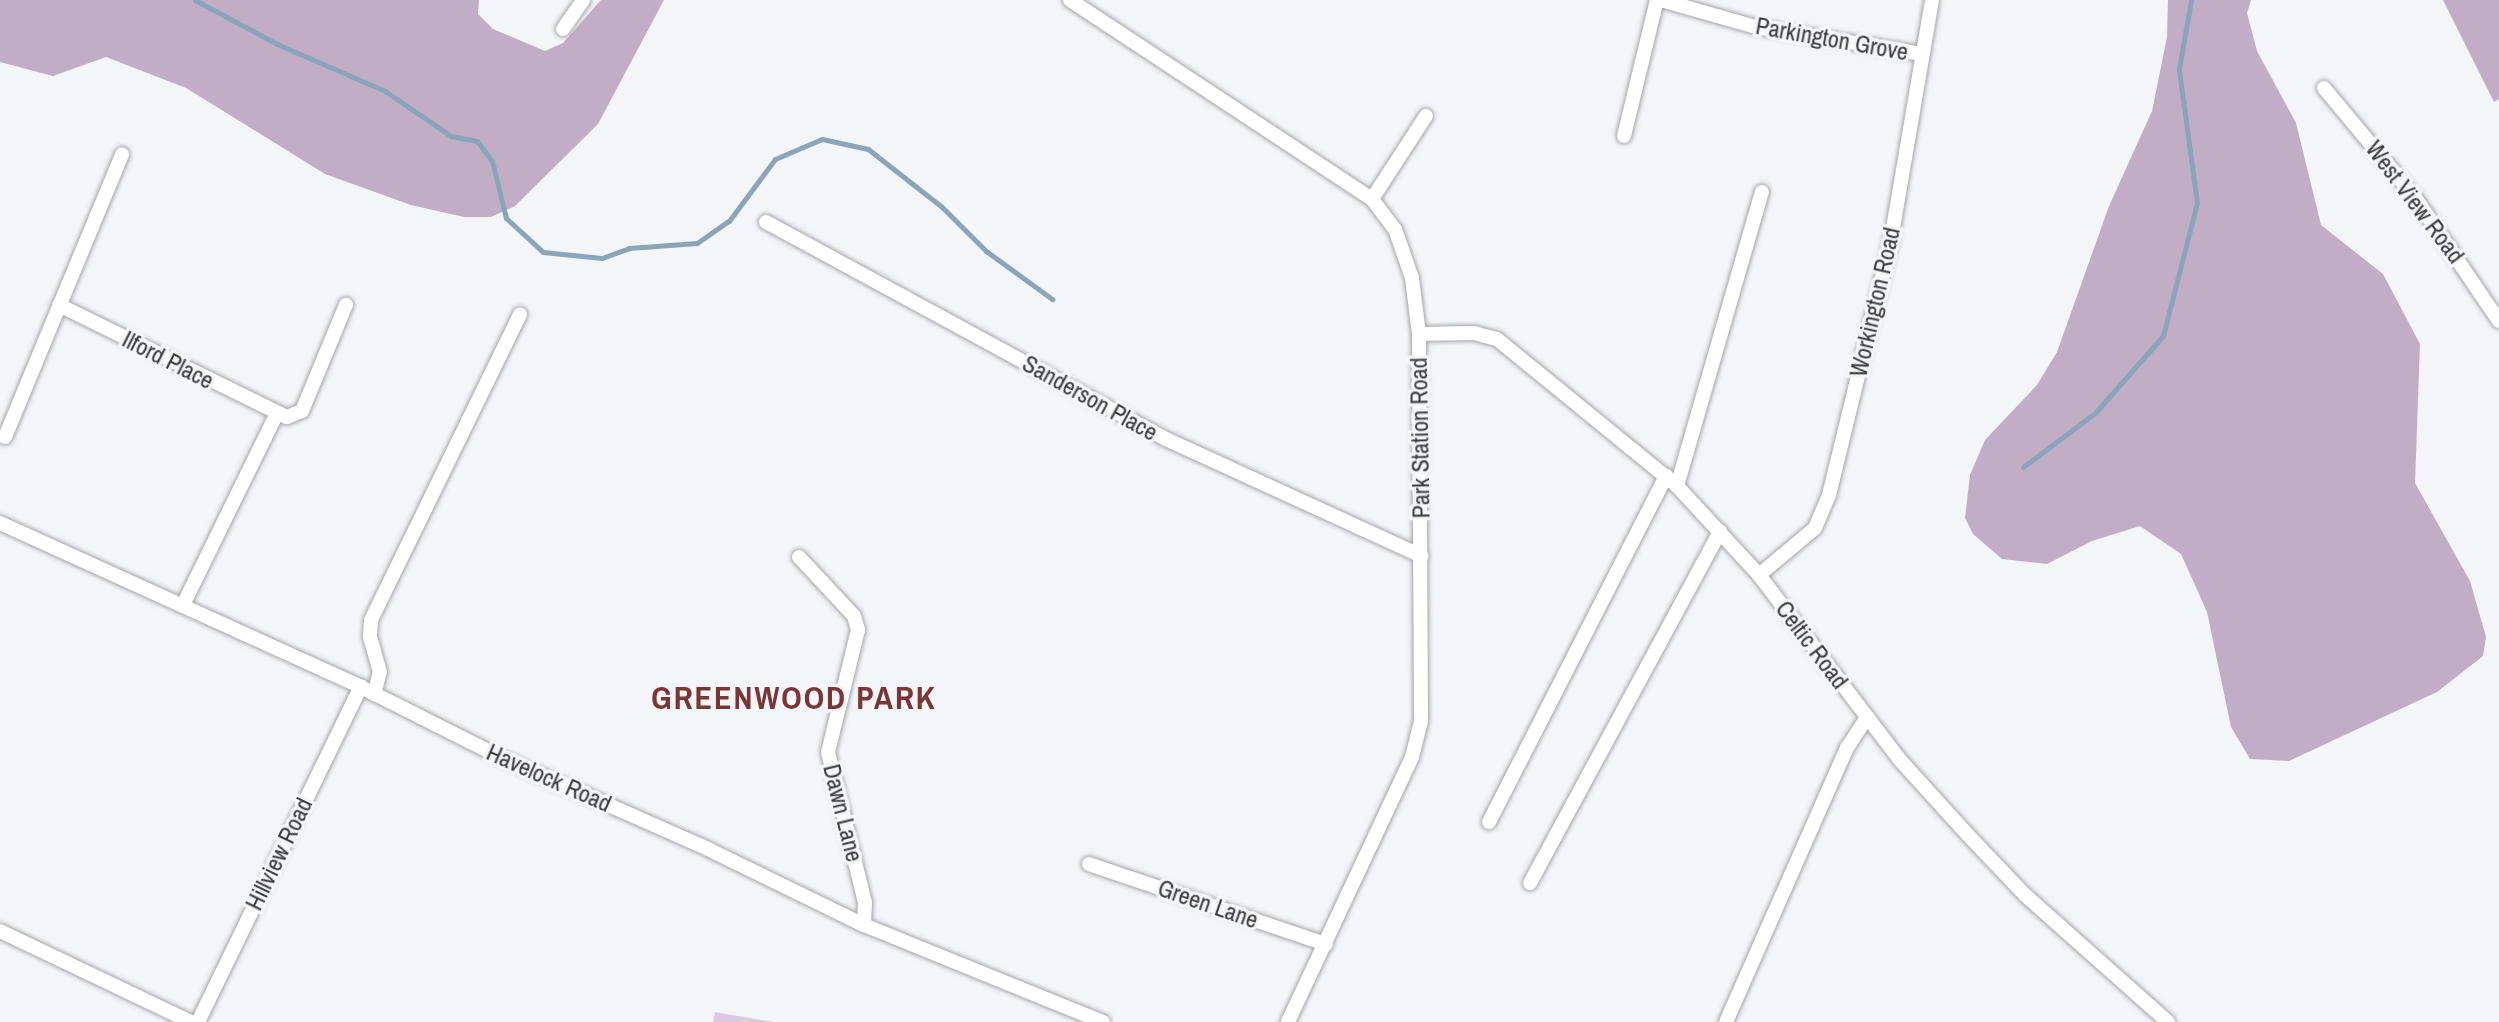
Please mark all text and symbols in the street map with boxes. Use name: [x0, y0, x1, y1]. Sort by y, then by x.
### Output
street label: Parkington Grove: [1754, 11, 1910, 67]
street label: West View Road: [2360, 135, 2470, 269]
street label: Workington Road: [1844, 224, 1906, 380]
street label: Ilford Place: [118, 325, 218, 395]
street label: Sanderson Place: [1017, 349, 1163, 447]
street label: Park Station Road: [1404, 357, 1436, 519]
street label: Celtic Road: [1770, 595, 1854, 695]
district label: GREENWOOD PARK: [653, 679, 935, 717]
street label: Havelock Road: [482, 738, 616, 818]
street label: Dawn Lane: [817, 761, 869, 865]
street label: Hillview Road: [239, 793, 319, 915]
street label: Green Lane: [1154, 873, 1262, 935]

